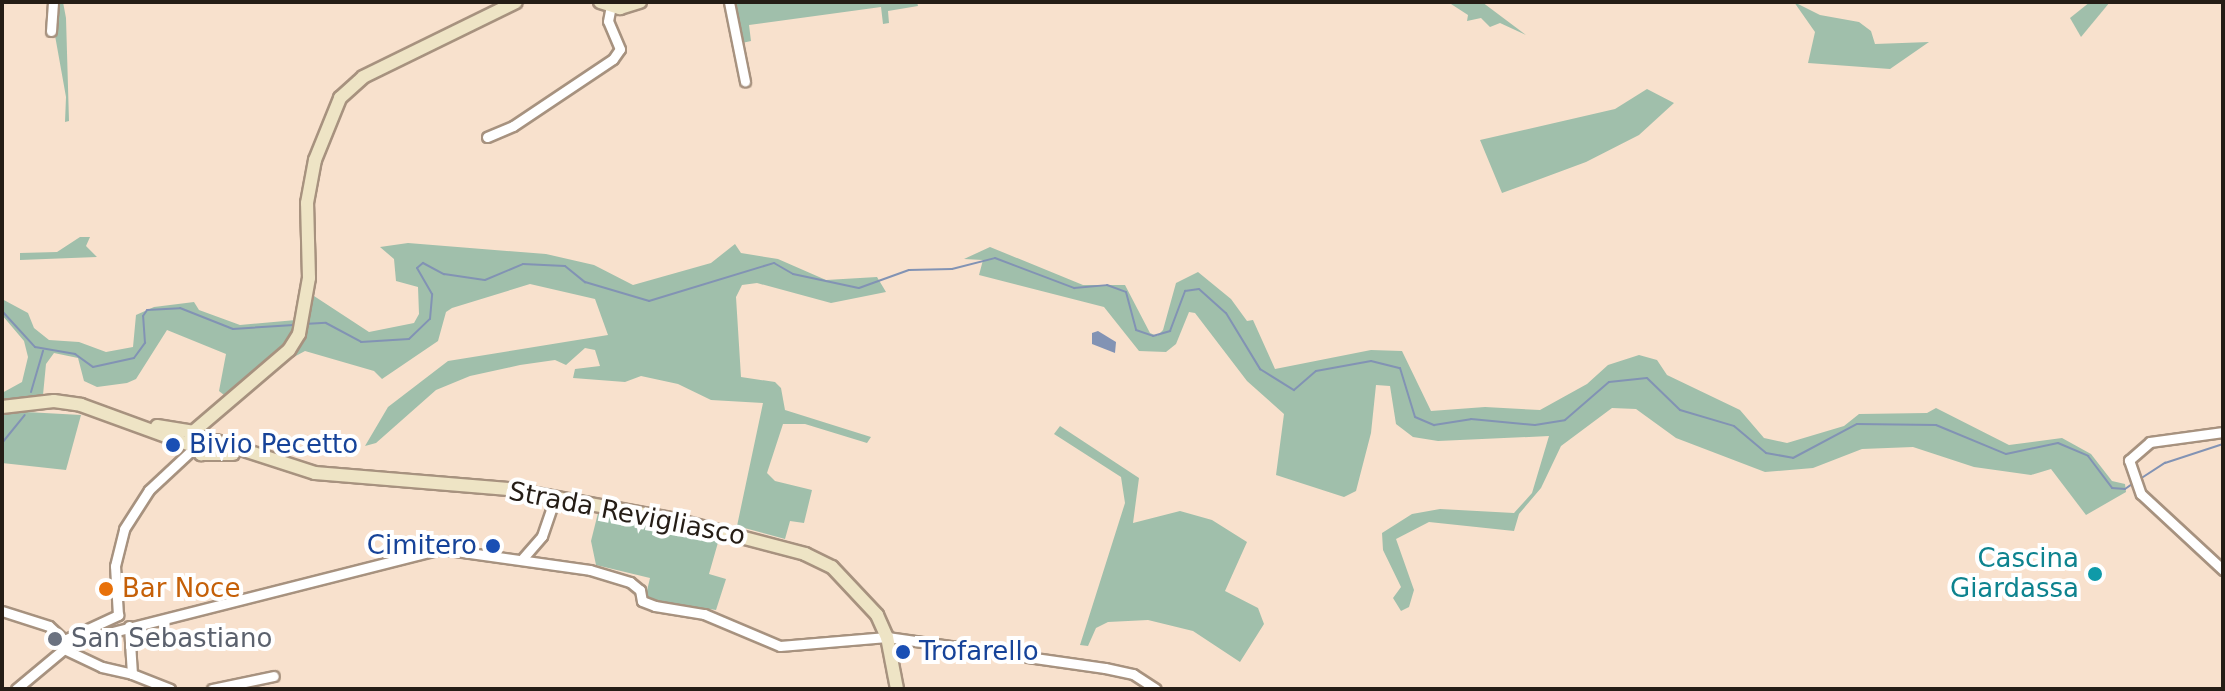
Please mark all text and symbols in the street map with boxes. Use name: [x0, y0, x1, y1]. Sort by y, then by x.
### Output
place label: Bivio Pecetto: [189, 429, 358, 461]
marker: Bivio Pecetto: [164, 436, 182, 454]
street label: Strada Revigliasco: [506, 476, 748, 552]
place label: Cimitero: [367, 530, 477, 562]
marker: Cimitero: [484, 537, 502, 555]
place label: Cascina Giardassa: [1950, 543, 2079, 604]
marker: Cascina Giardassa: [2086, 565, 2104, 583]
place label: Bar Noce: [122, 573, 240, 605]
marker: Bar Noce: [97, 580, 115, 598]
place label: San Sebastiano: [71, 623, 272, 655]
marker: San Sebastiano: [46, 630, 64, 648]
place label: Trofarello: [919, 636, 1039, 668]
marker: Trofarello: [894, 643, 912, 661]

